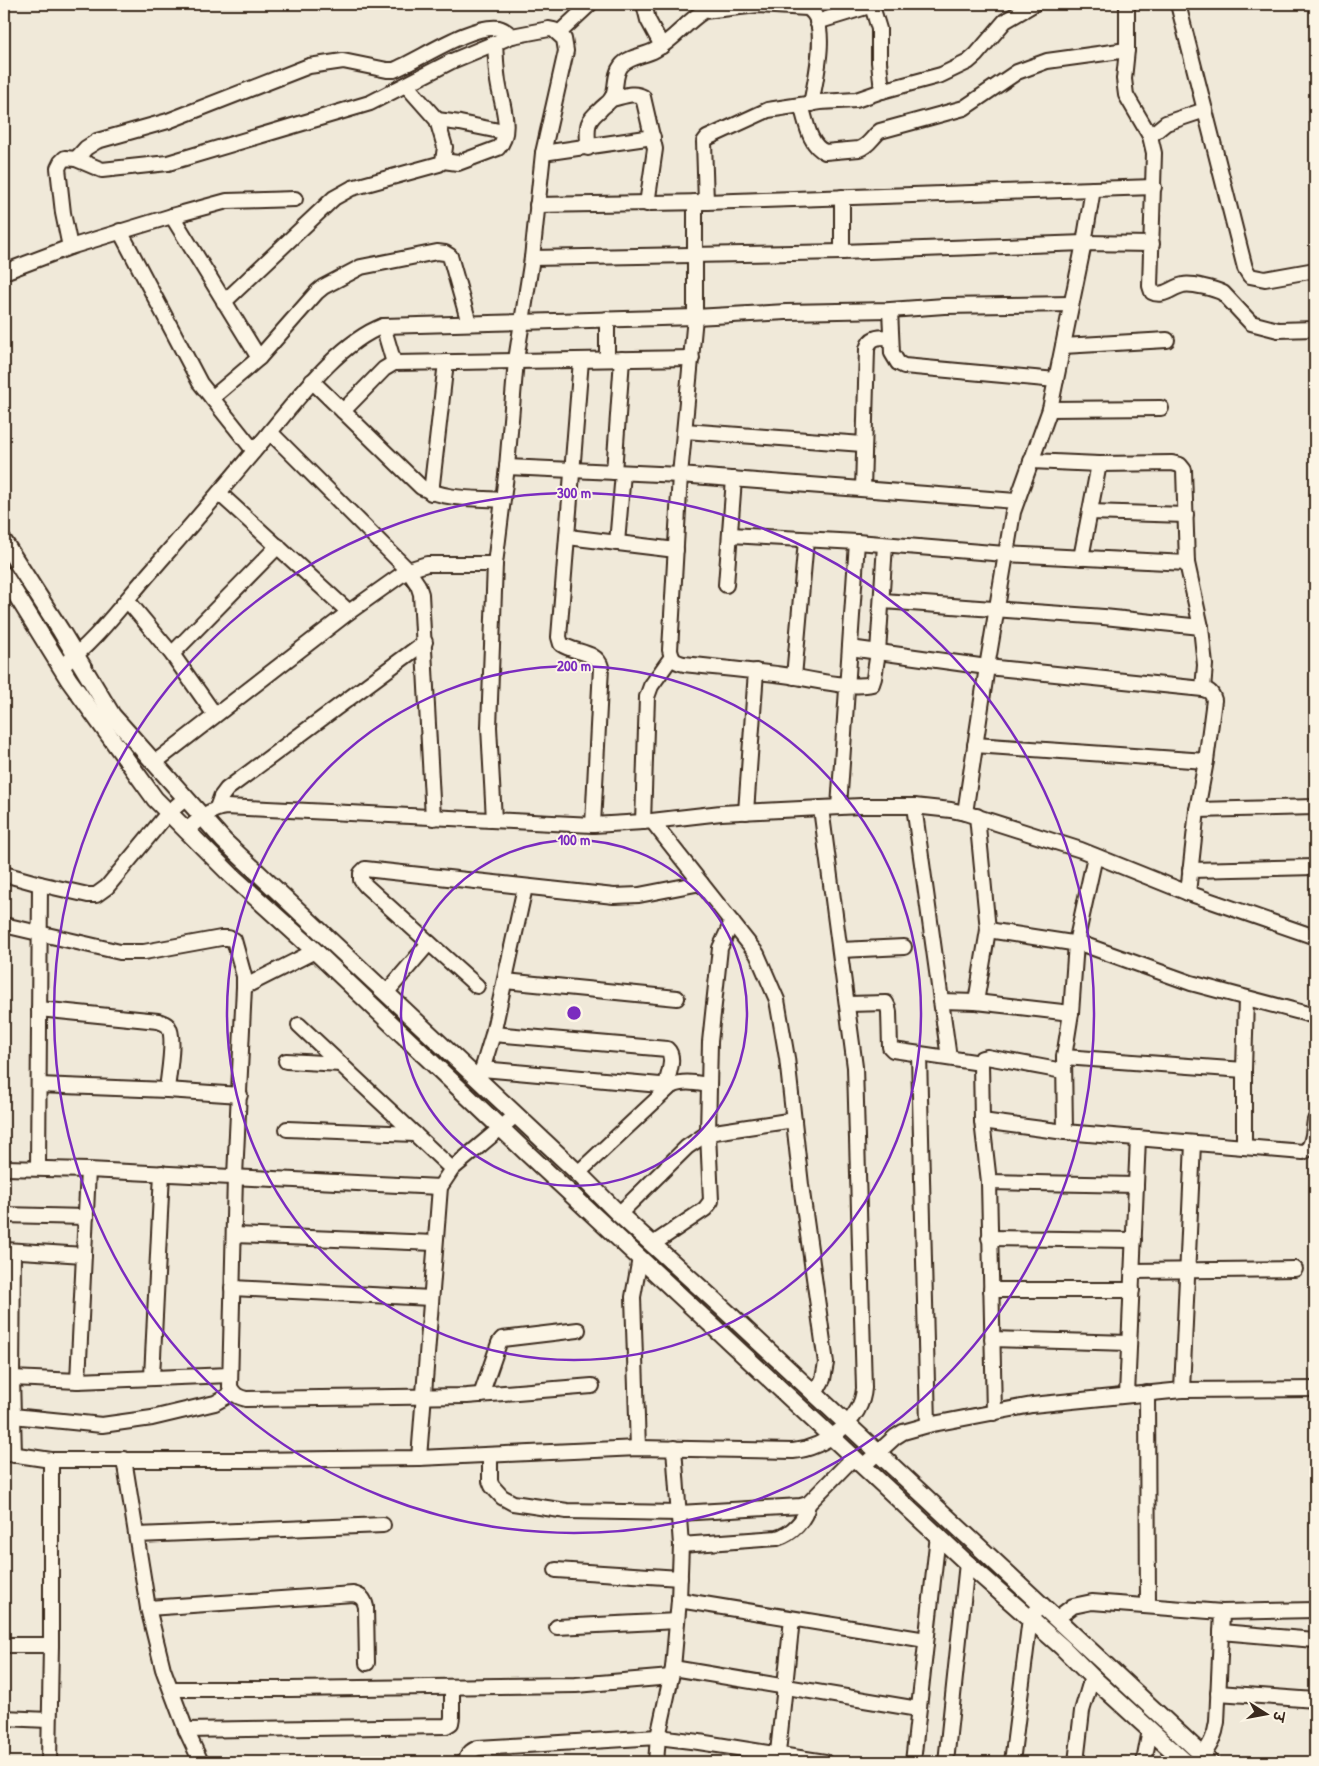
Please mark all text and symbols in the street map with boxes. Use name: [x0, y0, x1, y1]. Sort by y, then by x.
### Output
text: 300 m: [557, 482, 591, 503]
text: 200 m: [557, 655, 591, 676]
text: 100 m: [558, 829, 590, 850]
centre of rings: [565, 1004, 583, 1022]
north arrow: [1242, 1688, 1292, 1738]
text: उ: [1269, 1708, 1290, 1725]

